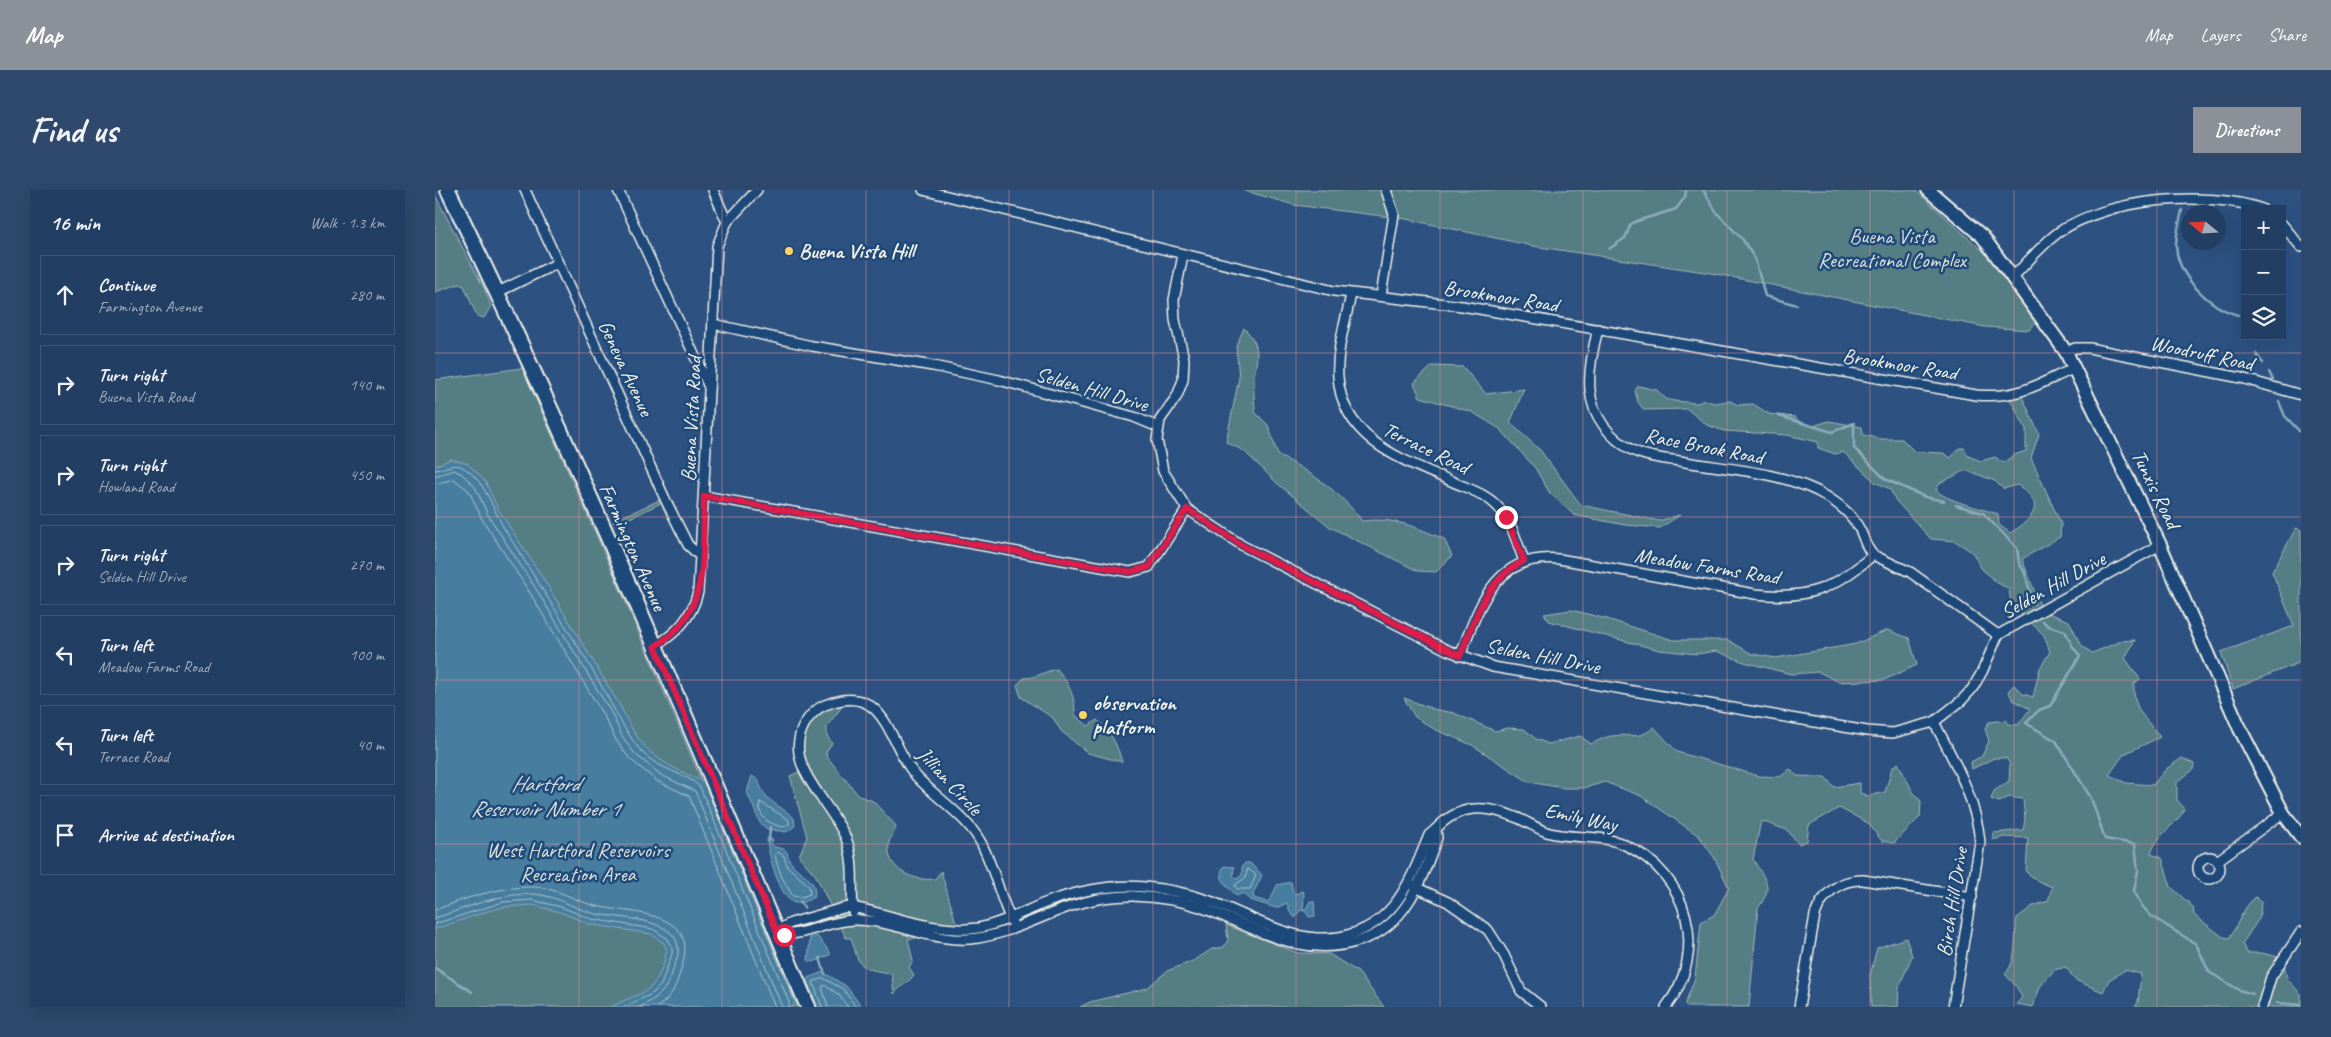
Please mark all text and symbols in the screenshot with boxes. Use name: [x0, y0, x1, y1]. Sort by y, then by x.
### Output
text: Map: [25, 20, 62, 50]
text: Map: [2145, 24, 2173, 46]
text: Layers: [2201, 24, 2240, 46]
text: Share: [2268, 24, 2306, 46]
button: Directions: [2193, 107, 2301, 153]
text: Find us: [30, 108, 117, 153]
north arrow: [2181, 205, 2226, 250]
map controls: [2241, 205, 2286, 340]
button: +: [2241, 205, 2286, 250]
text: 16 min: [50, 210, 100, 236]
text: Walk · 1.3 km: [310, 213, 385, 233]
park label: Buena Vista Recreational Complex: [1818, 223, 1968, 273]
place label: Buena Vista Hill: [799, 238, 919, 264]
marker: Buena Vista Hill: [783, 245, 795, 257]
button: −: [2241, 250, 2286, 295]
text: Continue: [98, 273, 155, 297]
street label: Brookmoor Road: [1442, 274, 1564, 318]
icon: ahead: [51, 281, 79, 309]
text: 280 m: [350, 285, 384, 305]
button: layers: [2241, 295, 2286, 340]
text: Farmington Avenue: [98, 297, 202, 317]
street label: Geneva Avenue: [593, 316, 660, 421]
street label: Woodruff Road: [2148, 329, 2259, 377]
street label: Brookmoor Road: [1841, 342, 1963, 386]
street label: Buena Vista Road: [675, 352, 707, 482]
street label: Selden Hill Drive: [1033, 361, 1152, 418]
text: Turn right: [98, 363, 165, 387]
icon: right: [51, 371, 79, 399]
text: 140 m: [350, 375, 384, 395]
text: Buena Vista Road: [98, 387, 194, 407]
street label: Terrace Road: [1379, 416, 1477, 482]
street label: Race Brook Road: [1643, 422, 1769, 471]
street label: Tunxis Road: [2126, 445, 2188, 536]
text: Turn right: [98, 453, 165, 477]
icon: right: [51, 461, 79, 489]
text: 450 m: [350, 465, 384, 485]
text: Howland Road: [98, 477, 175, 497]
street label: Farmington Avenue: [593, 479, 673, 616]
route end: [1495, 506, 1518, 529]
street label: Meadow Farms Road: [1633, 542, 1784, 591]
text: Turn right: [98, 543, 165, 567]
street label: Selden Hill Drive: [1996, 545, 2111, 624]
icon: right: [51, 551, 79, 579]
text: 270 m: [350, 555, 384, 575]
text: Selden Hill Drive: [98, 567, 186, 587]
street label: Selden Hill Drive: [1484, 632, 1603, 680]
text: Turn left: [98, 633, 153, 657]
icon: left: [51, 641, 79, 669]
text: 100 m: [350, 645, 384, 665]
text: Meadow Farms Road: [98, 657, 210, 677]
place label: observation platform: [1093, 690, 1177, 740]
marker: observation platform: [1077, 709, 1089, 721]
text: Turn left: [98, 723, 153, 747]
icon: left: [51, 731, 79, 759]
text: 40 m: [357, 735, 384, 755]
street label: Jillian Circle: [911, 741, 989, 821]
text: Terrace Road: [98, 747, 169, 767]
water label: Hartford Reservoir Number 1: [471, 770, 623, 823]
street label: Emily Way: [1542, 797, 1621, 838]
icon: arrive: [51, 821, 79, 849]
text: Arrive at destination: [98, 823, 234, 847]
park label: West Hartford Reservoirs Recreation Area: [487, 837, 671, 887]
street label: Birch Hill Drive: [1931, 844, 1974, 958]
route start: [773, 924, 796, 947]

